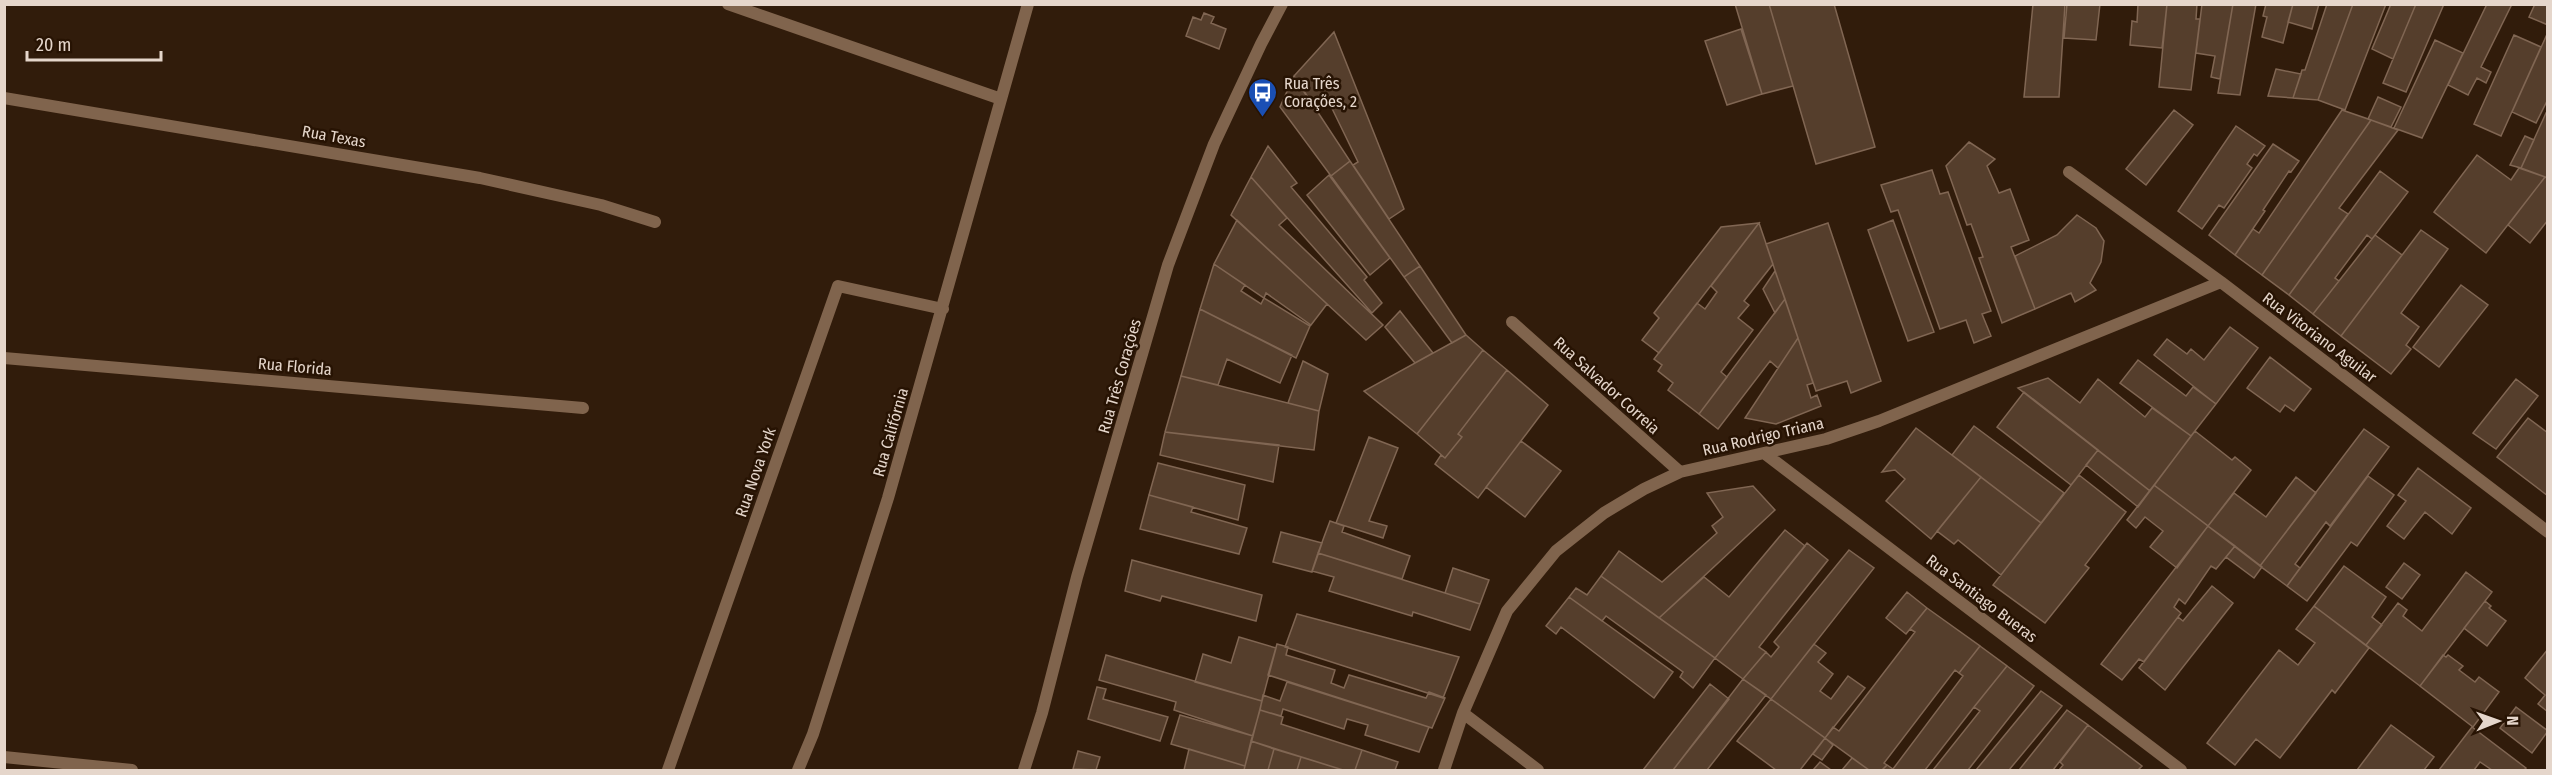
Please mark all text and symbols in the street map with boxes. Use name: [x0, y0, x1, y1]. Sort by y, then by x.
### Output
scale bar: [27, 24, 160, 62]
text: 20 m: [36, 34, 71, 56]
place label: Rua Três Corações, 2: [1284, 74, 1357, 111]
bus stop icon: Rua Três Corações, 2: [1247, 76, 1279, 118]
street label: Rua Texas: [301, 122, 367, 151]
street label: Rua Vitoriano Aguilar: [2259, 288, 2381, 387]
street label: Rua Três Corações: [1094, 317, 1145, 436]
street label: Rua Salvador Correia: [1550, 333, 1664, 438]
street label: Rua Florida: [257, 354, 333, 379]
street label: Rua Califórnia: [869, 385, 912, 479]
street label: Rua Rodrigo Triana: [1701, 413, 1826, 460]
street label: Rua Nova York: [731, 424, 780, 520]
street label: Rua Santiago Bueras: [1922, 551, 2041, 646]
north arrow: [2468, 691, 2528, 751]
text: N: [2503, 716, 2522, 726]

